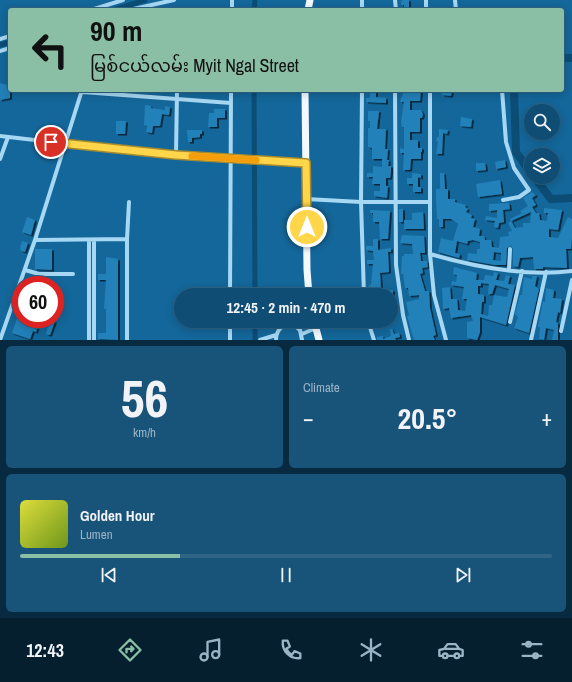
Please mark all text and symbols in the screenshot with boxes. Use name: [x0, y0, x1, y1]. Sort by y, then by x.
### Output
text: 90 m: [90, 12, 142, 50]
icon: left: [24, 24, 76, 76]
text: မြစ်ငယ်လမ်း Myit Ngal Street: [90, 53, 299, 78]
map controls: [524, 104, 560, 184]
button: search: [524, 104, 560, 140]
pin: [34, 125, 68, 159]
icon: arrive: [40, 131, 62, 153]
button: layers: [524, 148, 560, 184]
position arrow: [286, 206, 328, 248]
speed limit sign: 60: [12, 276, 64, 328]
text: 12:45 · 2 min · 470 m: [227, 297, 345, 318]
text: 56: [121, 363, 168, 433]
text: Climate: [303, 379, 340, 396]
text: 20.5°: [398, 398, 457, 438]
text: −: [303, 403, 314, 433]
text: +: [541, 403, 552, 433]
text: km/h: [133, 424, 156, 441]
text: Golden Hour: [80, 505, 155, 526]
text: Lumen: [80, 526, 113, 543]
icon: previous: [98, 564, 120, 586]
icon: pause: [275, 564, 297, 586]
icon: next: [452, 564, 474, 586]
icon: directions: [116, 636, 144, 664]
icon: music: [197, 636, 225, 664]
icon: phone: [277, 636, 305, 664]
icon: climate: [357, 636, 385, 664]
icon: car: [437, 636, 465, 664]
icon: filters: [518, 636, 546, 664]
text: 12:43: [26, 638, 64, 663]

